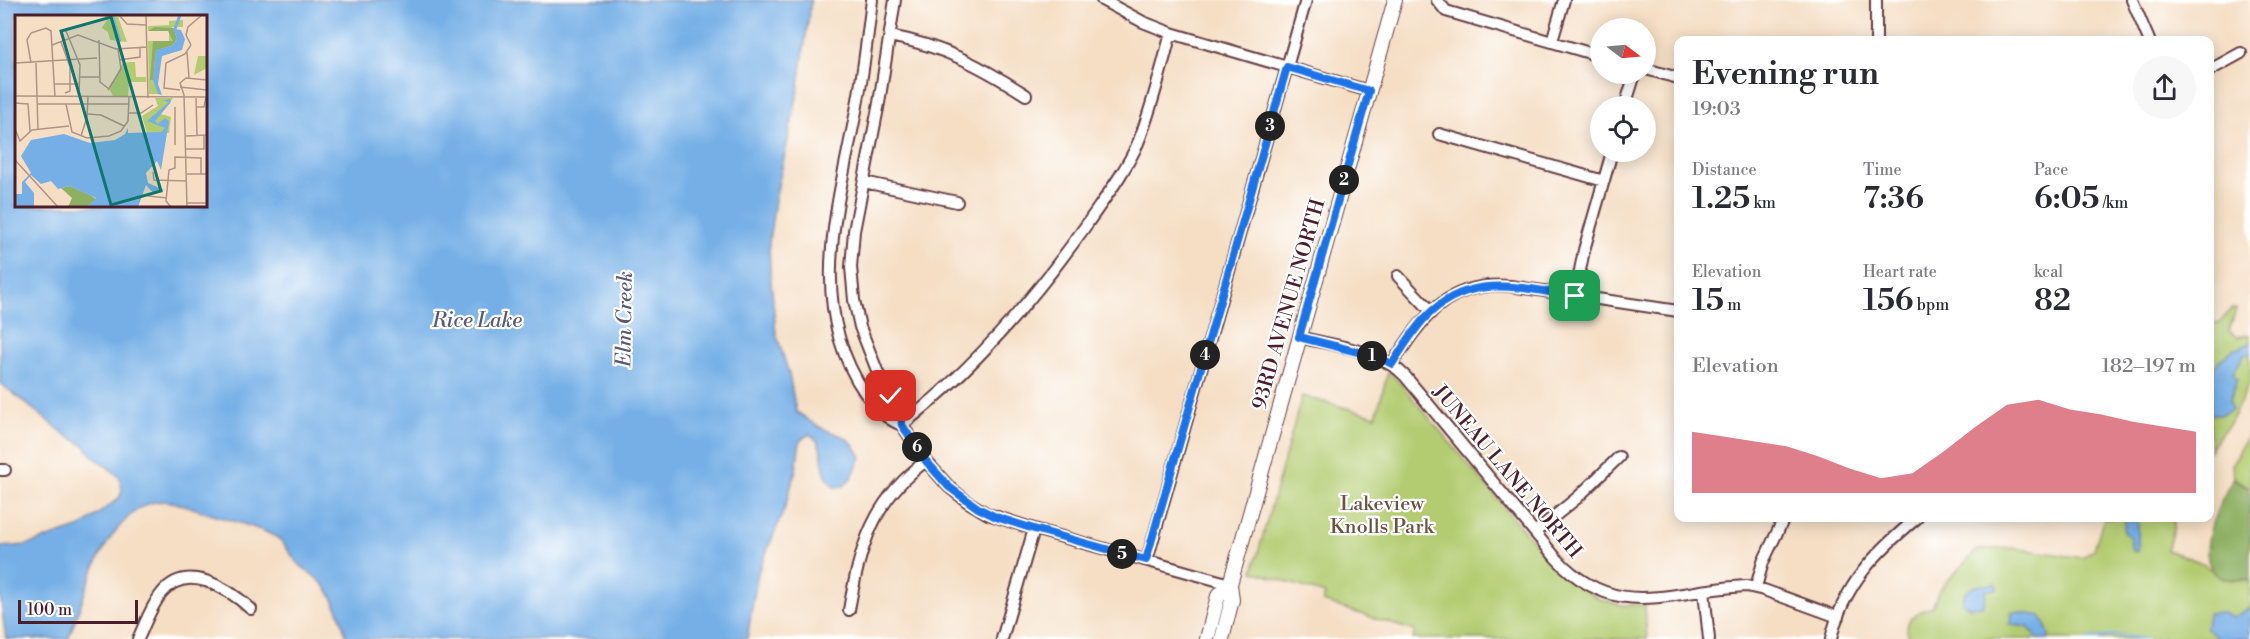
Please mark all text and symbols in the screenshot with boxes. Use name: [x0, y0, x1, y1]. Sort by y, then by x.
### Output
inset map: [15, 15, 207, 207]
north arrow: [1590, 18, 1656, 84]
map controls: [1590, 18, 1656, 162]
text: Evening run: [1692, 54, 1879, 95]
button: share: [2133, 56, 2196, 119]
button: locate: [1590, 96, 1656, 162]
text: 19:03: [1692, 97, 1741, 122]
pin: 3: [1255, 111, 1285, 141]
text: 3: [1265, 116, 1275, 136]
text: Distance: [1692, 160, 1757, 180]
text: Time: [1863, 160, 1902, 180]
text: Pace: [2034, 160, 2068, 180]
pin: 2: [1329, 165, 1359, 195]
text: 2: [1339, 170, 1349, 190]
text: 1.25: [1692, 180, 1750, 218]
text: 7:36: [1863, 180, 1924, 218]
text: 6:05: [2034, 180, 2100, 218]
text: km: [1750, 193, 1776, 213]
text: /km: [2100, 193, 2128, 213]
street label: 93RD AVENUE NORTH: [1247, 196, 1331, 413]
text: Elevation: [1692, 262, 1761, 282]
text: Heart rate: [1863, 262, 1937, 282]
text: kcal: [2034, 262, 2063, 282]
pin: [1549, 270, 1600, 321]
water label: Elm Creek: [611, 271, 639, 368]
icon: arrive: [1558, 279, 1591, 312]
text: 15: [1692, 282, 1724, 320]
text: 156: [1863, 282, 1914, 320]
text: 82: [2034, 282, 2071, 320]
text: m: [1724, 295, 1741, 315]
text: bpm: [1914, 295, 1949, 315]
water label: Rice Lake: [431, 308, 522, 334]
pin: 4: [1190, 340, 1220, 370]
pin: 1: [1357, 341, 1387, 371]
text: 4: [1200, 345, 1210, 365]
text: 1: [1368, 346, 1376, 366]
text: Elevation: [1692, 354, 1779, 379]
text: 182–197 m: [2102, 354, 2196, 379]
pin: [865, 370, 916, 421]
icon: check: [874, 379, 907, 412]
street label: JUNEAU LANE NORTH: [1426, 379, 1587, 564]
pin: 6: [902, 432, 932, 462]
text: 6: [912, 437, 922, 457]
park label: Lakeview Knolls Park: [1330, 492, 1436, 540]
pin: 5: [1107, 539, 1137, 569]
text: 5: [1117, 544, 1127, 564]
scale bar: [18, 597, 138, 624]
text: 100 m: [27, 600, 72, 620]

